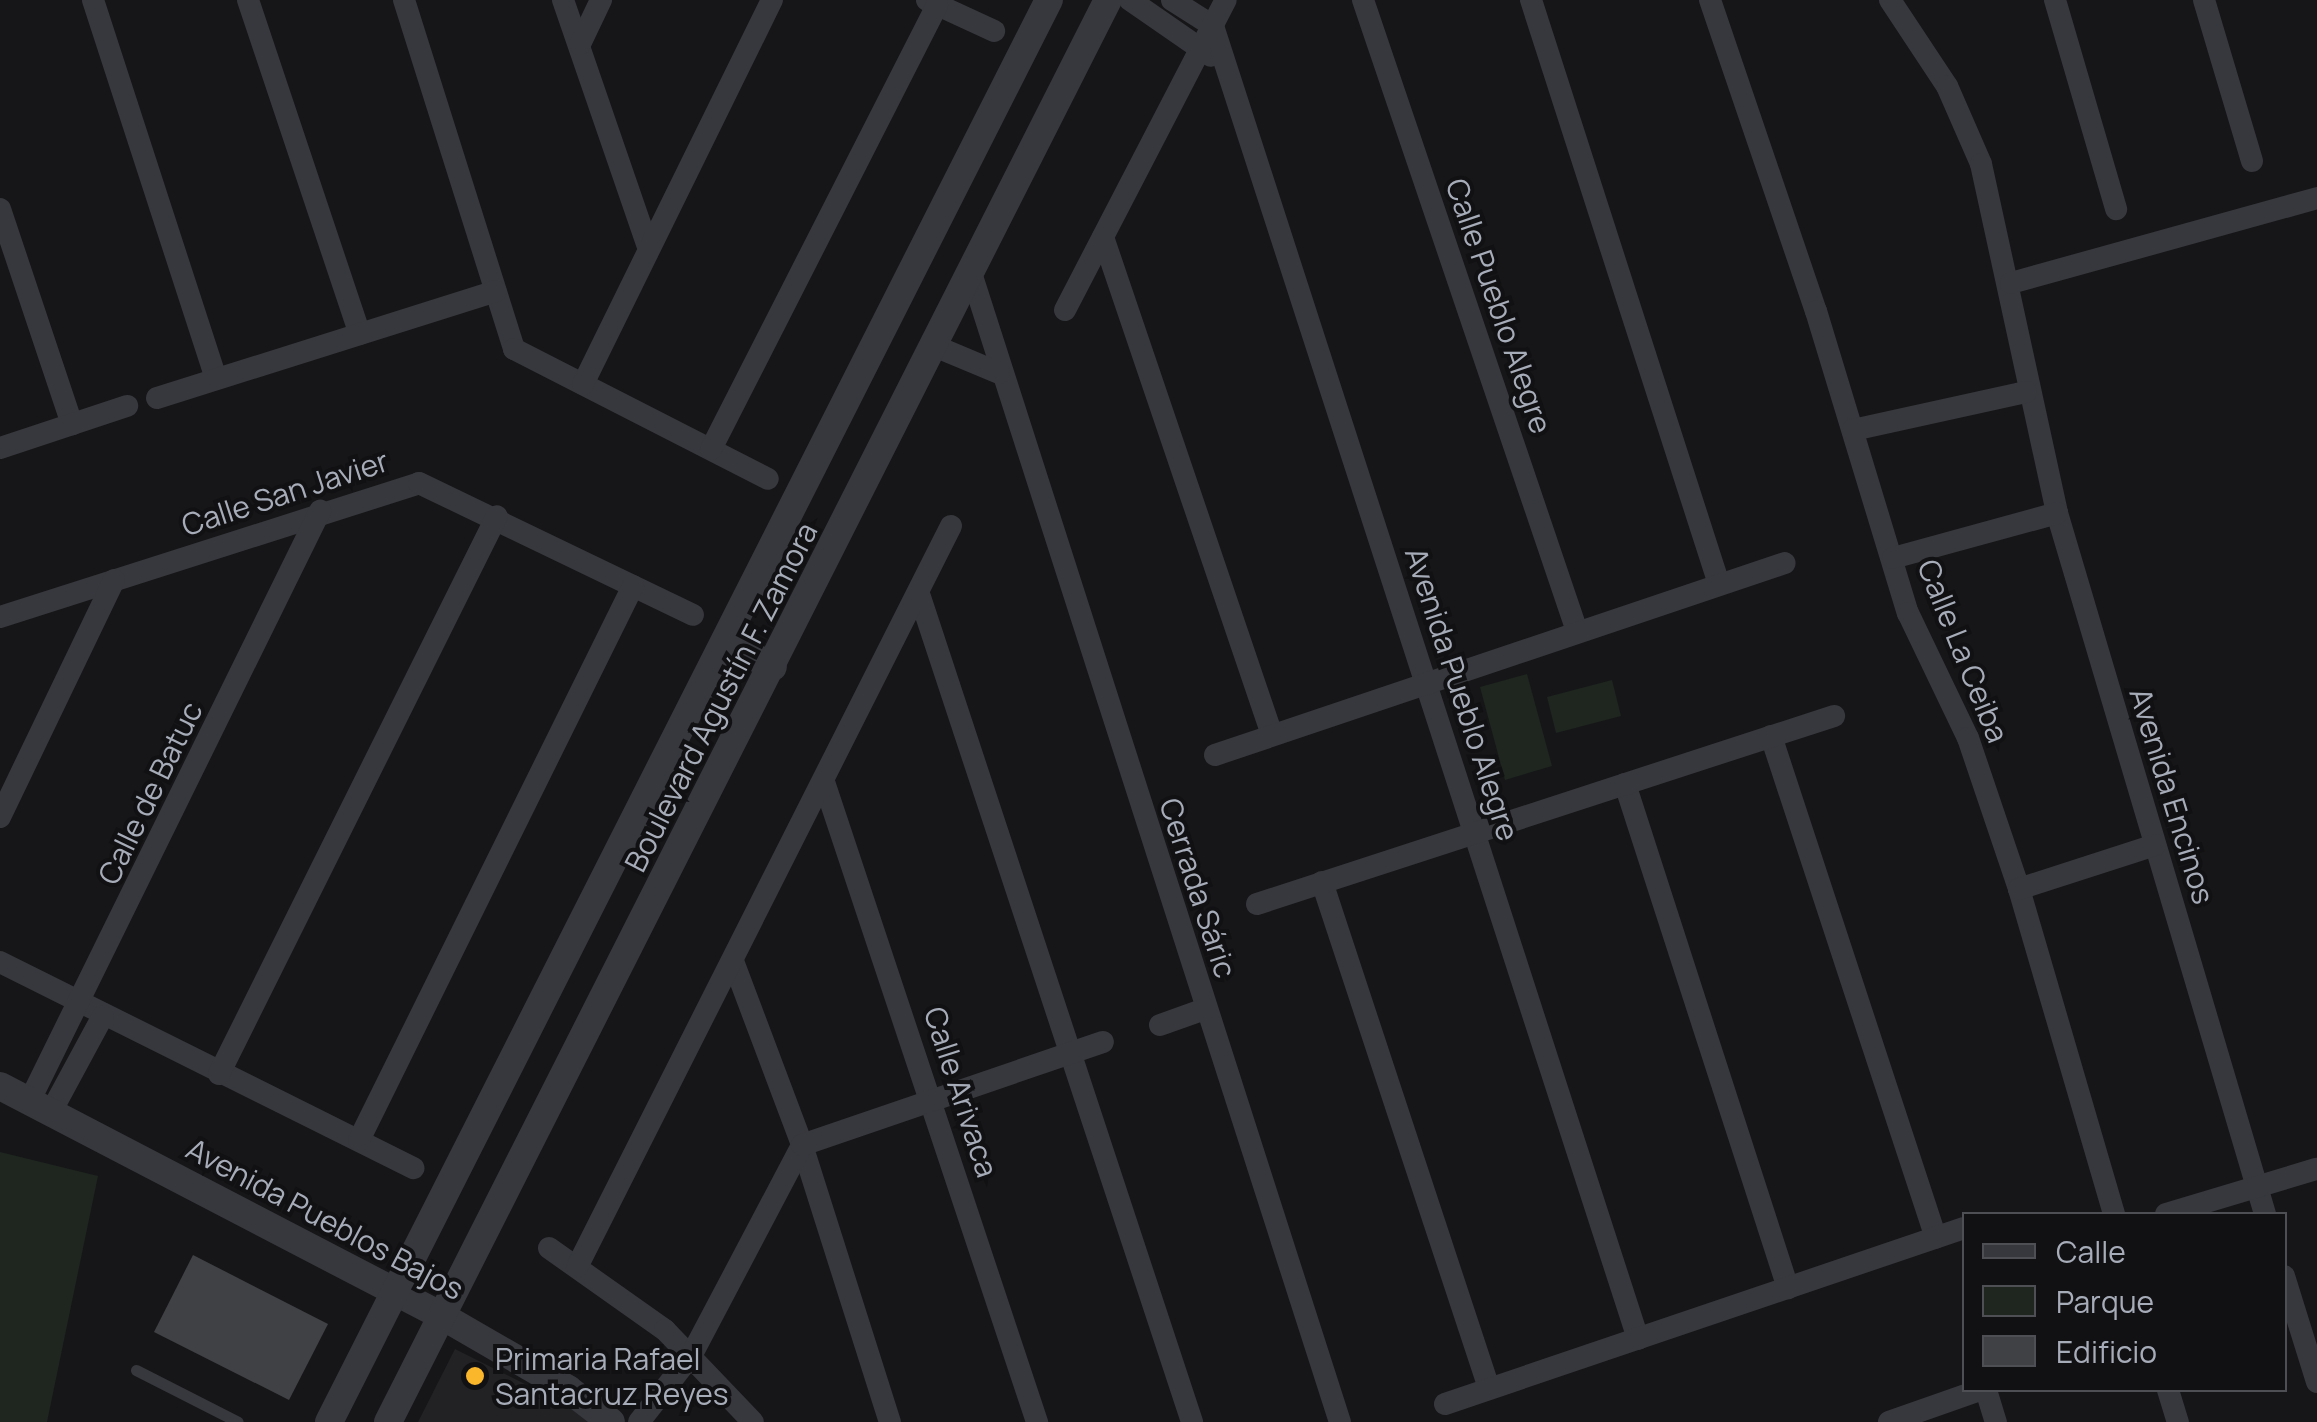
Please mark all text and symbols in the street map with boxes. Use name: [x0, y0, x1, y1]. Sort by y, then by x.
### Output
street label: Calle Pueblo Alegre: [1439, 174, 1559, 438]
street label: Calle San Javier: [177, 443, 393, 543]
street label: Boulevard Agustín F. Zamora: [617, 517, 825, 877]
street label: Avenida Pueblo Alegre: [1398, 543, 1526, 845]
street label: Calle La Ceiba: [1910, 554, 2016, 748]
street label: Avenida Encinos: [2122, 684, 2222, 908]
street label: Calle de Batuc: [90, 696, 210, 890]
street label: Cerrada Sáric: [1152, 794, 1244, 982]
street label: Calle Arivaca: [917, 1002, 1005, 1182]
street label: Avenida Pueblos Bajos: [180, 1131, 470, 1307]
legend: [1962, 1212, 2287, 1392]
text: Calle: [2056, 1231, 2126, 1272]
text: Parque: [2056, 1281, 2154, 1322]
text: Edificio: [2056, 1331, 2157, 1372]
place label: Primaria Rafael Santacruz Reyes: [495, 1341, 728, 1412]
marker: Primaria Rafael Santacruz Reyes: [464, 1365, 486, 1387]

